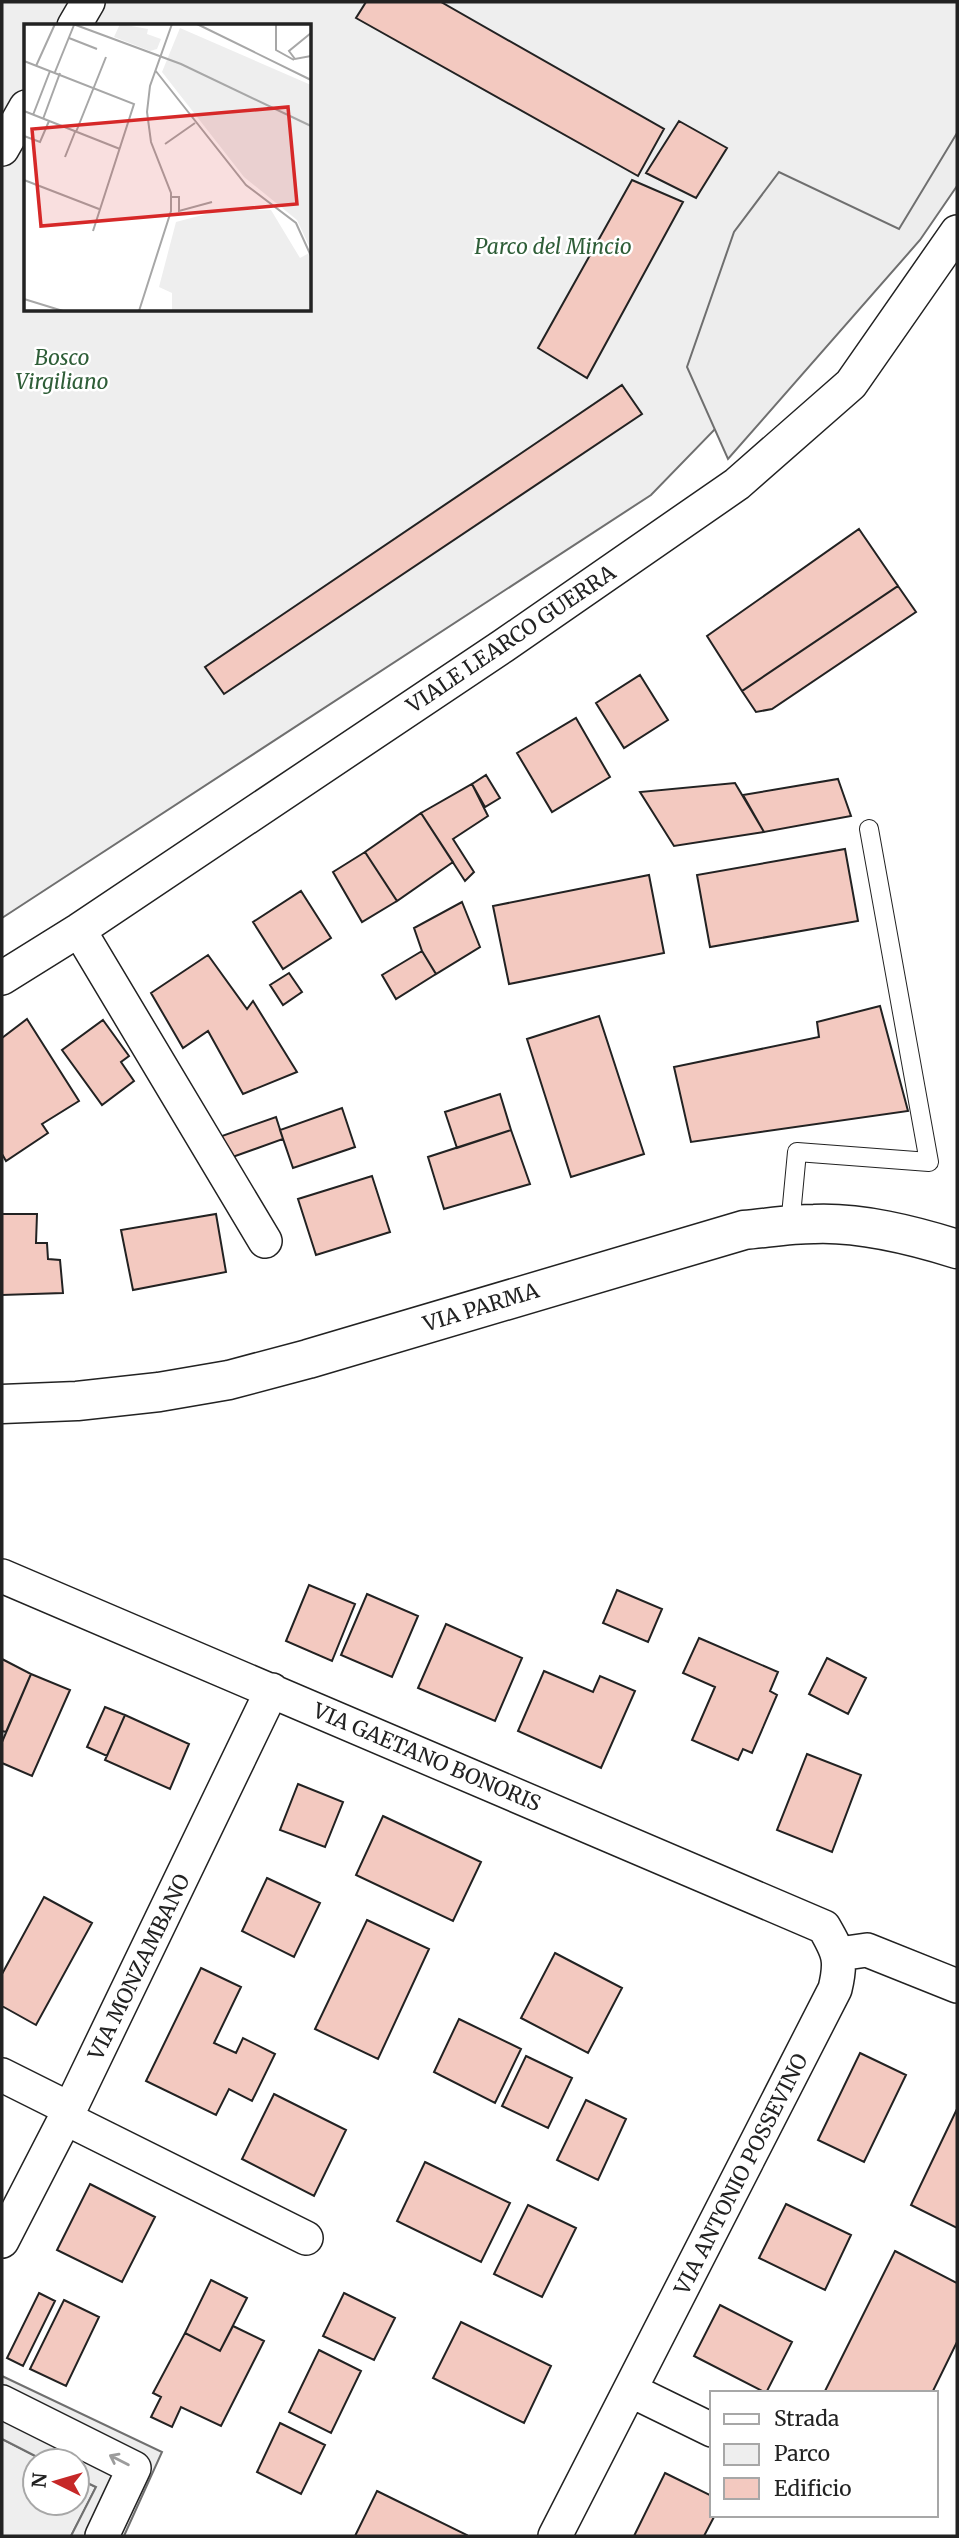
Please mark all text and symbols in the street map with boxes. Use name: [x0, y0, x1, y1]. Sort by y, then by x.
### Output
inset map: [24, 24, 312, 312]
park label: Parco del Mincio: [474, 233, 632, 260]
park label: Bosco Virgiliano: [16, 344, 108, 395]
street label: VIALE LEARCO GUERRA: [400, 559, 621, 720]
street label: VIA PARMA: [419, 1277, 542, 1338]
street label: VIA GAETANO BONORIS: [308, 1696, 545, 1817]
street label: VIA MONZAMBANO: [82, 1870, 196, 2065]
street label: VIA ANTONIO POSSEVINO: [668, 2049, 814, 2300]
legend: [710, 2391, 938, 2517]
text: Strada: [774, 2405, 839, 2432]
text: Parco: [774, 2440, 830, 2467]
north arrow: [21, 2447, 91, 2517]
one-way arrow: [109, 2453, 130, 2467]
text: N: [26, 2472, 52, 2489]
text: Edificio: [774, 2475, 851, 2502]

